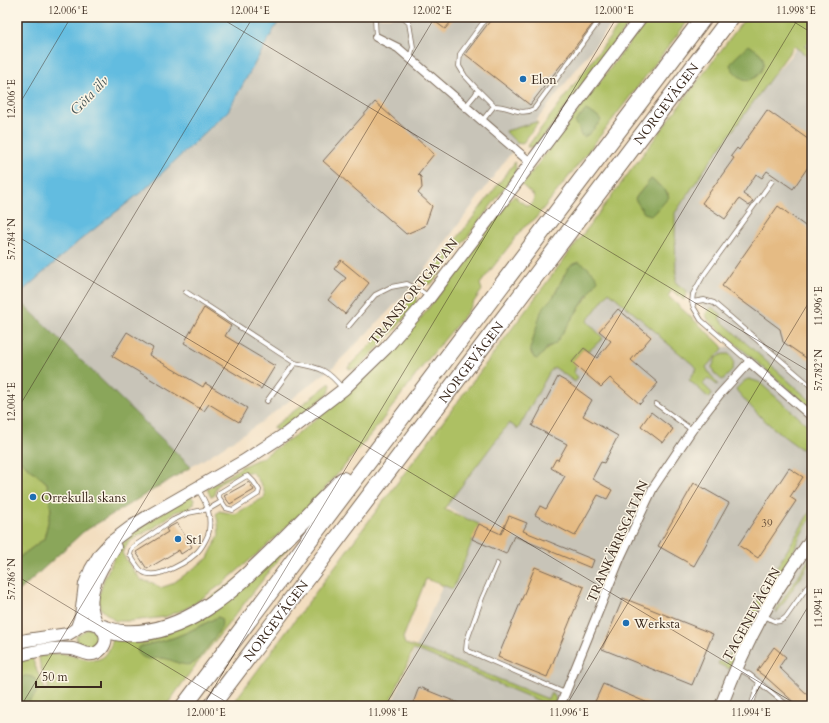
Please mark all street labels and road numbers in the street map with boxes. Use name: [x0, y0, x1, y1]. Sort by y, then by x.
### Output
street label: NORGEVÄGEN: [630, 59, 703, 148]
street label: TRANSPORTGATAN: [365, 235, 462, 349]
street label: NORGEVÄGEN: [435, 318, 508, 407]
street label: TRANKÄRRSGATAN: [583, 478, 653, 605]
street label: TAGENEVÄGEN: [719, 564, 785, 665]
street label: NORGEVÄGEN: [240, 577, 313, 666]

